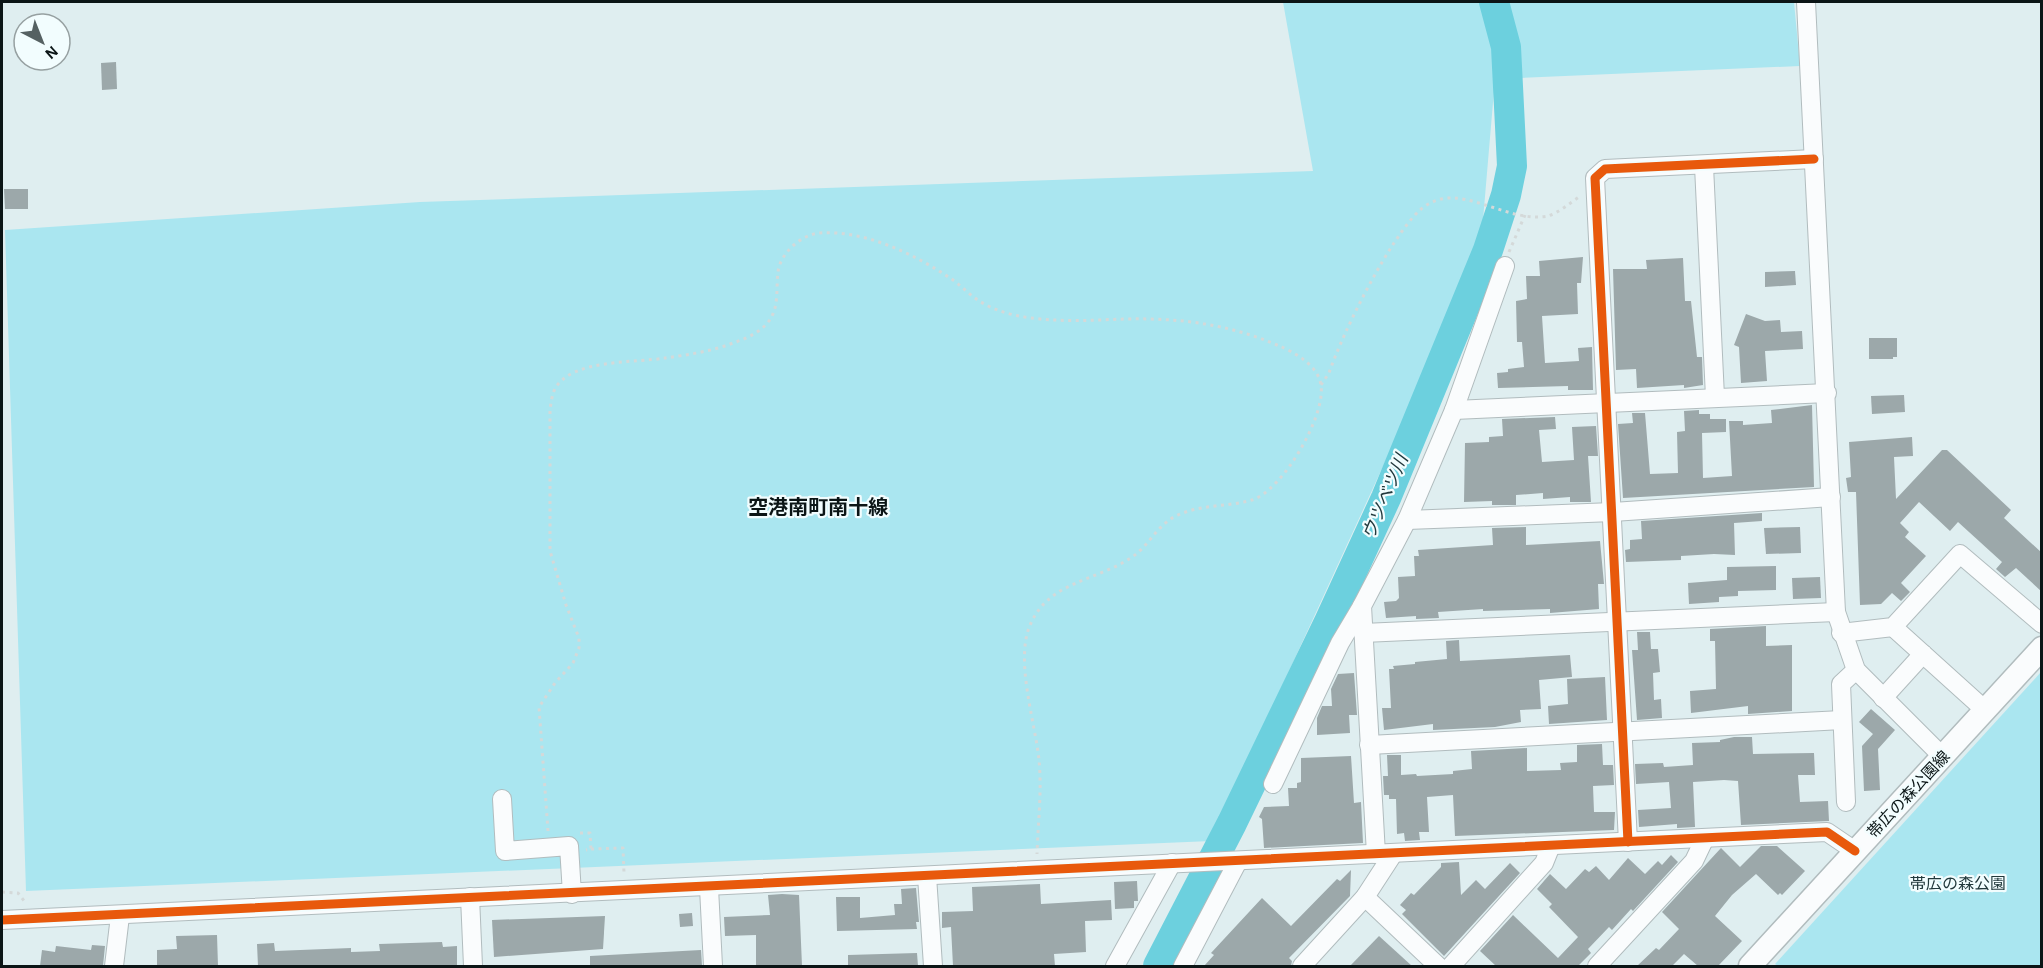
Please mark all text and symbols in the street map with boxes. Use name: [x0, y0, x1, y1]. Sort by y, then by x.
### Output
north arrow: [12, 12, 72, 72]
text: N: [42, 43, 61, 62]
water label: ウツベツ川: [1359, 450, 1413, 542]
district label: 空港南町南十線: [748, 496, 889, 518]
street label: 帯広の森公園線: [1864, 748, 1953, 841]
park label: 帯広の森公園: [1910, 875, 2006, 892]

